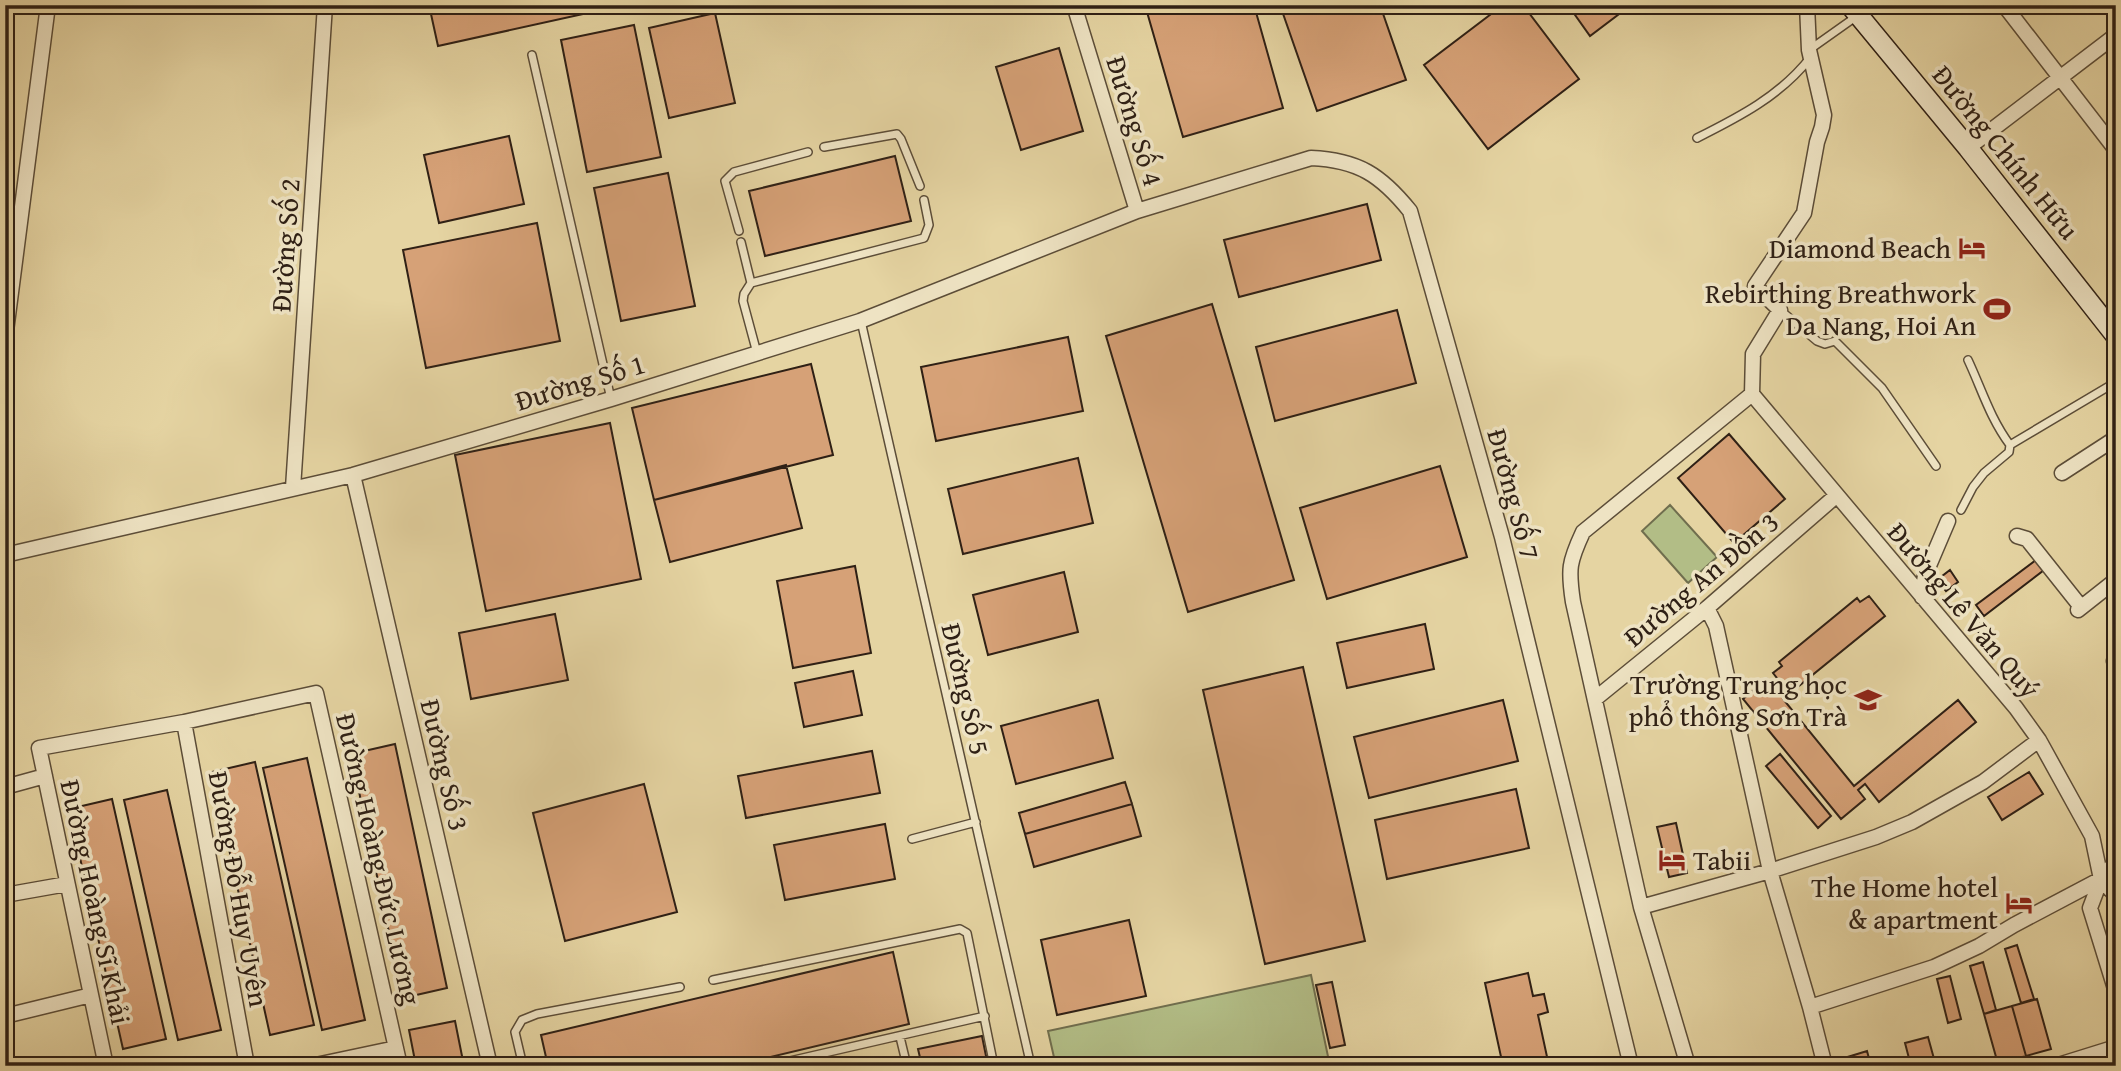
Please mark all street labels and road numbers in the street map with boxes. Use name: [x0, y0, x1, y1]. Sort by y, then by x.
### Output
street label: Đường Số 4: [1096, 51, 1175, 191]
street label: Đường Chính Hữu: [1923, 56, 2090, 248]
street label: Đường Số 2: [259, 177, 310, 313]
street label: Đường Số 1: [510, 342, 650, 421]
street label: Đường Số 7: [1477, 424, 1552, 564]
street label: Đường An Đồn 3: [1614, 501, 1787, 656]
street label: Đường Lê Văn Quý: [1878, 513, 2050, 707]
street label: Đường Số 5: [931, 619, 1002, 759]
street label: Đường Số 3: [410, 695, 481, 835]
street label: Đường Hoàng Đức Lương: [326, 709, 433, 1009]
street label: Đường Đỗ Huy Uyên: [199, 768, 280, 1010]
street label: Đường Hoàng Sĩ Khải: [51, 776, 142, 1028]

